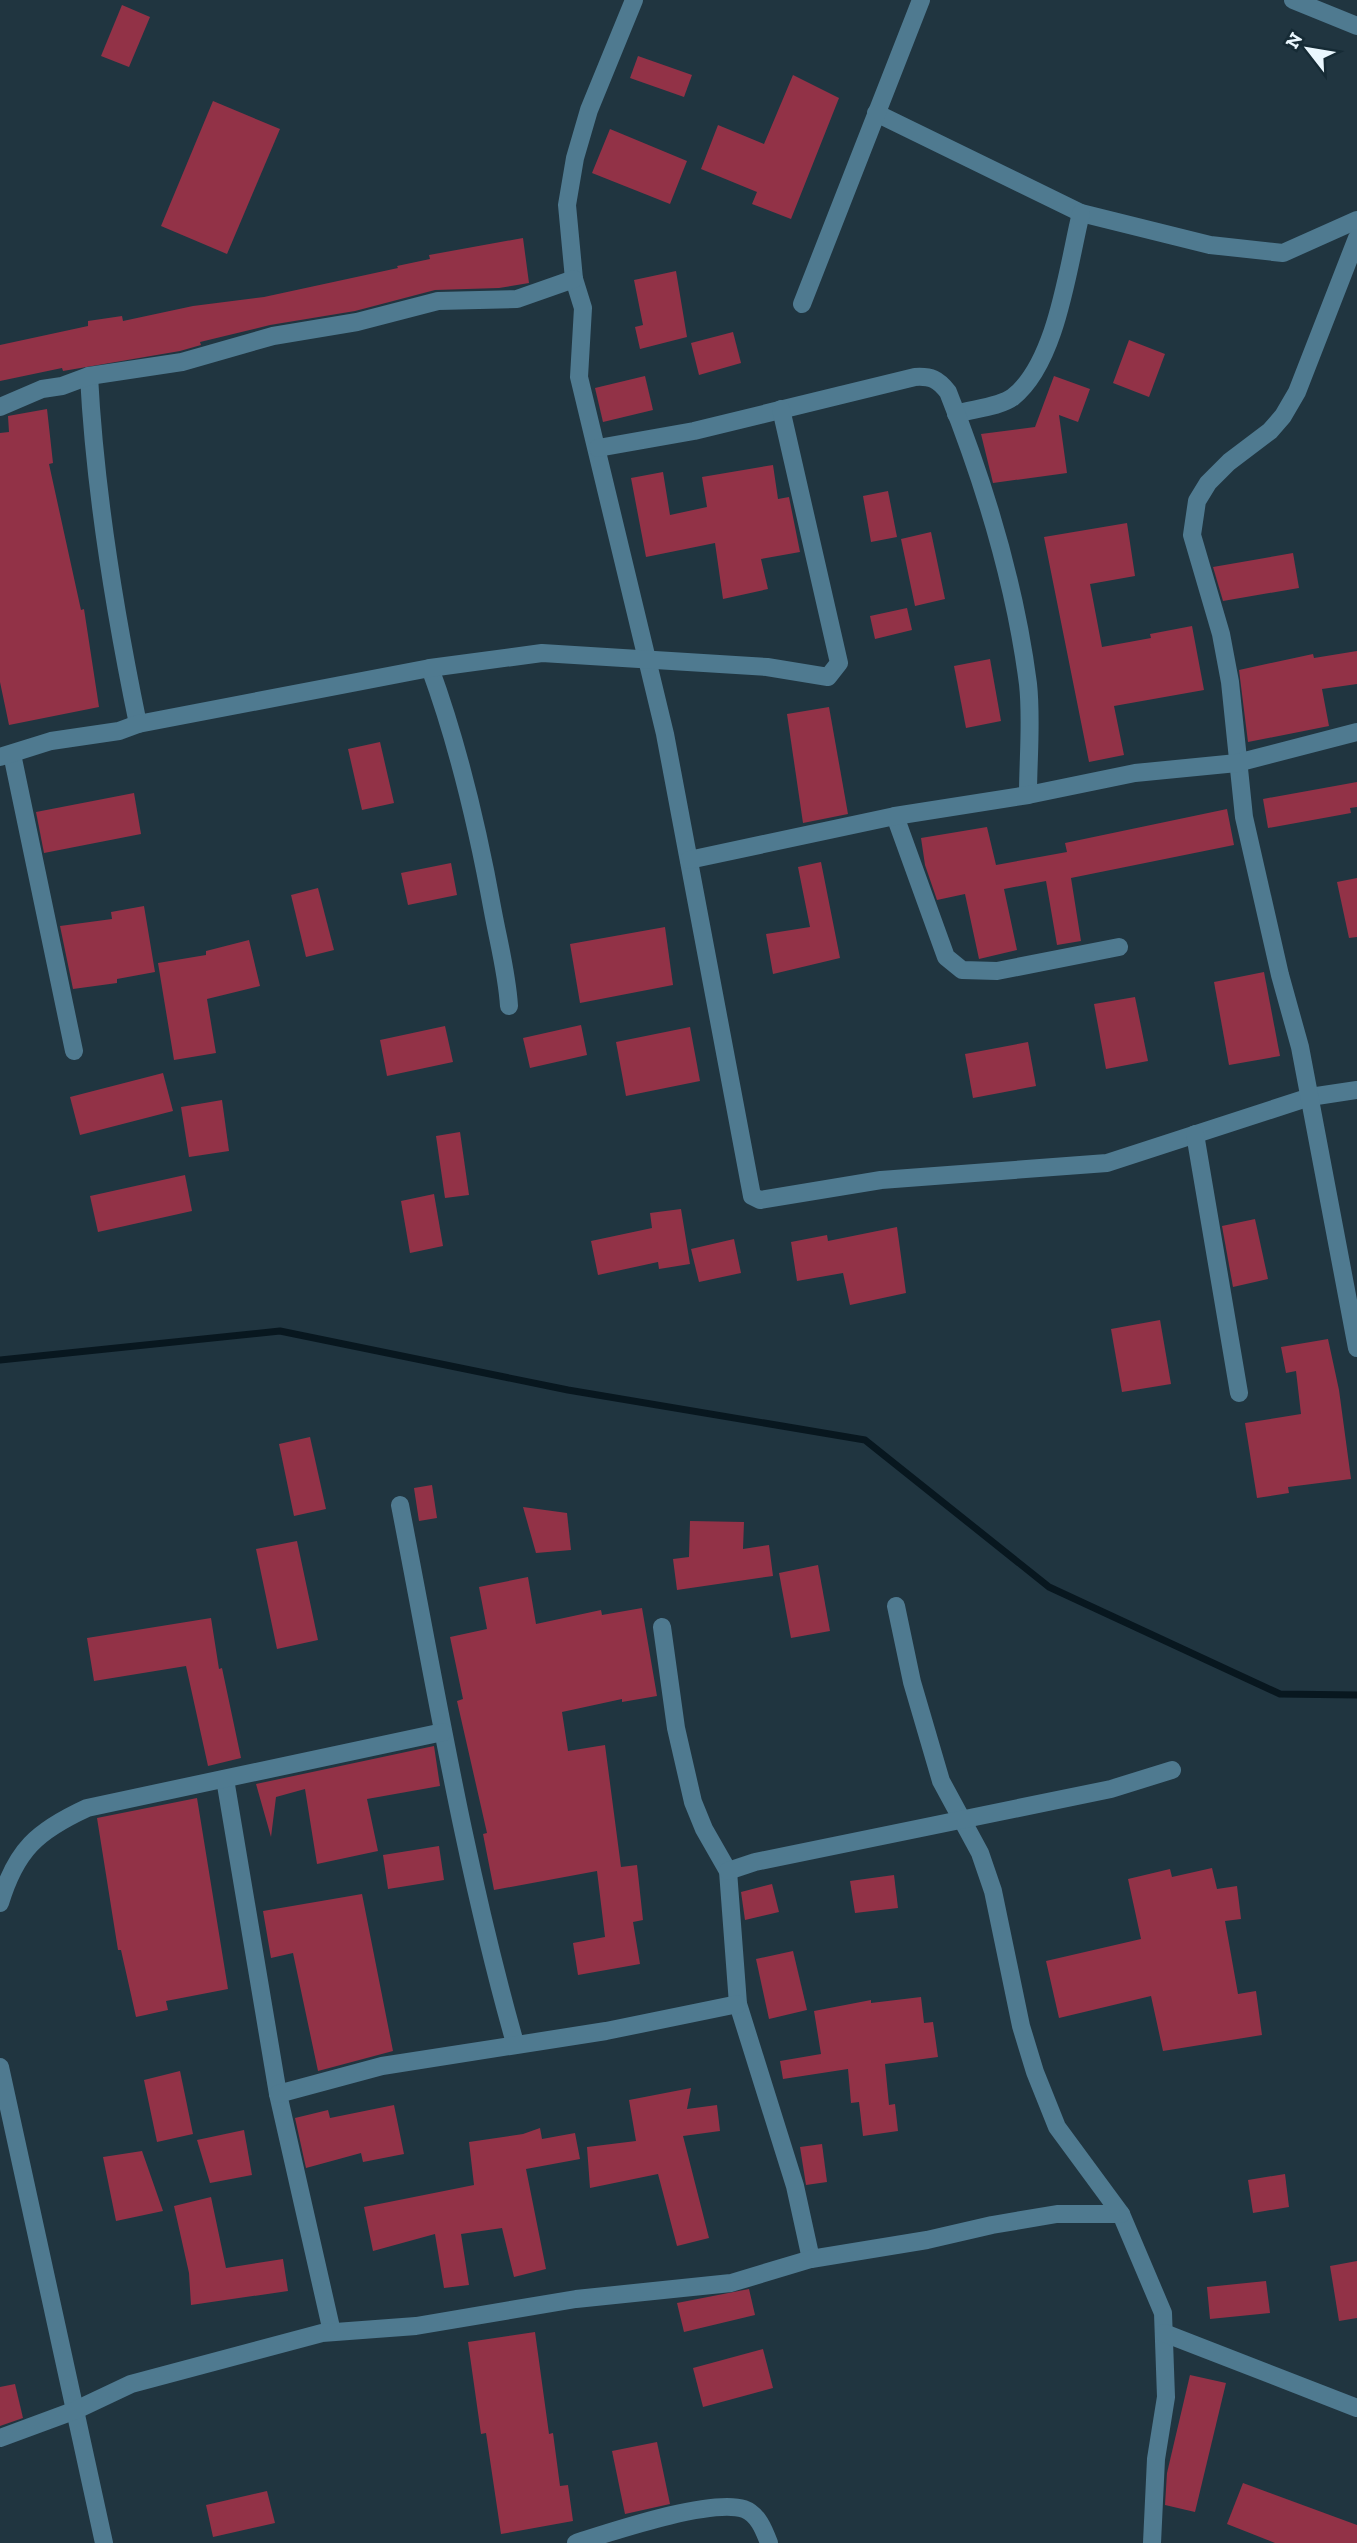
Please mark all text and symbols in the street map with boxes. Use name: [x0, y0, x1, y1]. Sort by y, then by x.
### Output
north arrow: [1273, 14, 1343, 84]
text: N: [1280, 28, 1307, 53]

